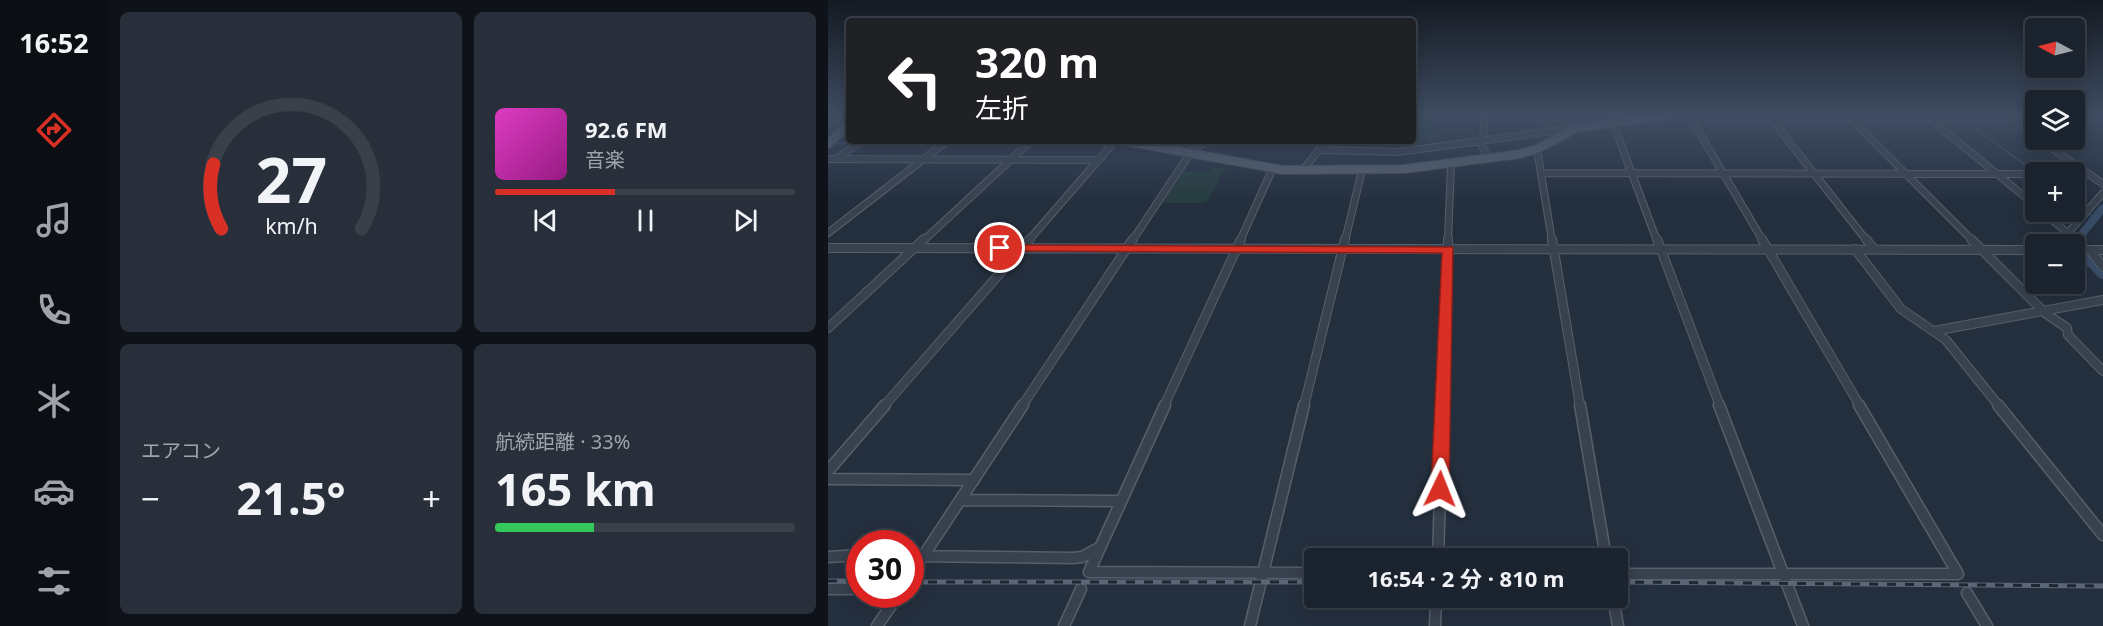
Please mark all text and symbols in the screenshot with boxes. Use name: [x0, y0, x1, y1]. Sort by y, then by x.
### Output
north arrow: [2025, 18, 2085, 78]
map controls: [2025, 18, 2085, 294]
text: 16:52: [19, 24, 89, 61]
text: 320 m: [975, 33, 1099, 90]
icon: left: [876, 42, 954, 120]
text: 左折: [975, 89, 1029, 126]
button: layers: [2025, 90, 2085, 150]
icon: directions: [33, 109, 75, 151]
text: 92.6 FM: [585, 114, 667, 144]
text: 27: [255, 136, 327, 221]
text: 音楽: [585, 146, 625, 173]
button: +: [2025, 162, 2085, 222]
icon: music: [33, 199, 75, 241]
icon: previous: [529, 204, 562, 237]
icon: pause: [629, 204, 662, 237]
icon: next: [729, 204, 762, 237]
text: km/h: [265, 212, 317, 241]
pin: [974, 222, 1025, 273]
icon: arrive: [983, 231, 1016, 264]
button: −: [2025, 234, 2085, 294]
icon: phone: [33, 289, 75, 331]
icon: climate: [33, 380, 75, 422]
text: 航続距離 · 33%: [495, 428, 630, 455]
text: エアコン: [141, 437, 221, 464]
position arrow: [1408, 457, 1472, 521]
text: 165 km: [495, 458, 656, 519]
text: 21.5°: [237, 467, 345, 528]
icon: car: [33, 470, 75, 512]
text: −: [141, 476, 160, 521]
text: +: [422, 476, 441, 521]
speed limit sign: 30: [846, 530, 924, 608]
icon: filters: [33, 560, 75, 602]
text: 16:54 · 2 分 · 810 m: [1368, 563, 1565, 593]

